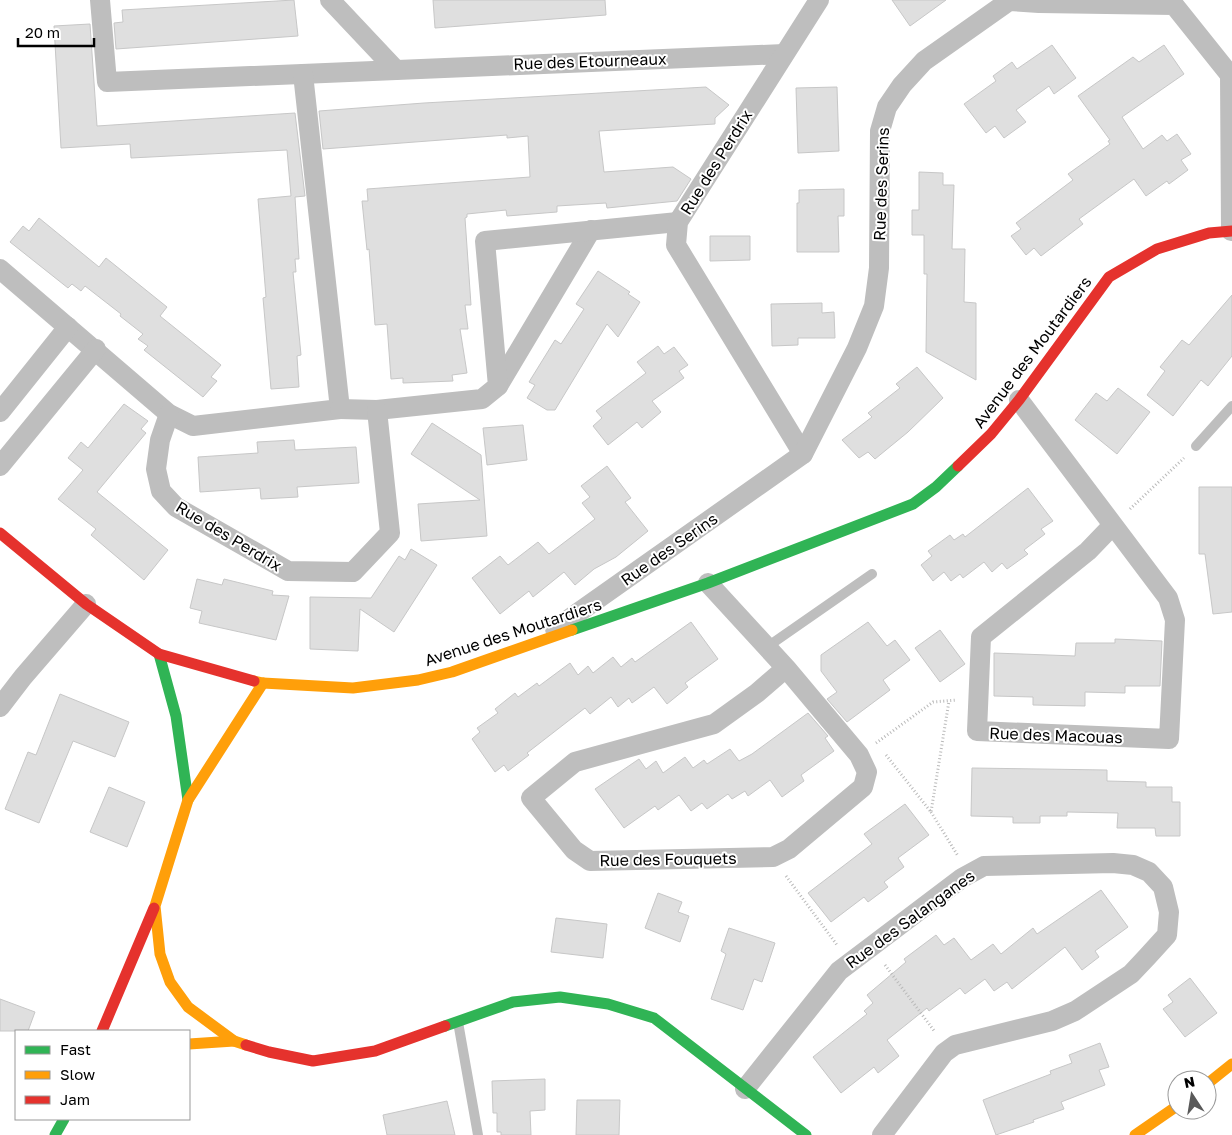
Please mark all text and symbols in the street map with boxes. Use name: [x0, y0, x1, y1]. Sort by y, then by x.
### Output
scale bar: [18, 15, 94, 47]
text: 20 m: [25, 23, 60, 41]
street label: Rue des Etourneaux: [513, 48, 667, 74]
street label: Rue des Perdrix: [676, 106, 756, 218]
street label: Rue des Serins: [869, 127, 893, 241]
street label: Avenue des Moutardiers: [968, 272, 1096, 432]
street label: Rue des Perdrix: [172, 497, 286, 576]
street label: Rue des Serins: [617, 508, 721, 590]
street label: Avenue des Moutardiers: [422, 594, 604, 670]
street label: Rue des Macouas: [989, 723, 1123, 747]
street label: Rue des Fouquets: [599, 848, 737, 870]
street label: Rue des Salanganes: [841, 865, 979, 973]
legend: [15, 1030, 190, 1120]
text: Fast: [60, 1040, 91, 1058]
text: Slow: [60, 1065, 95, 1083]
north arrow: [1167, 1070, 1217, 1120]
text: N: [1182, 1072, 1196, 1091]
text: Jam: [60, 1090, 90, 1108]

